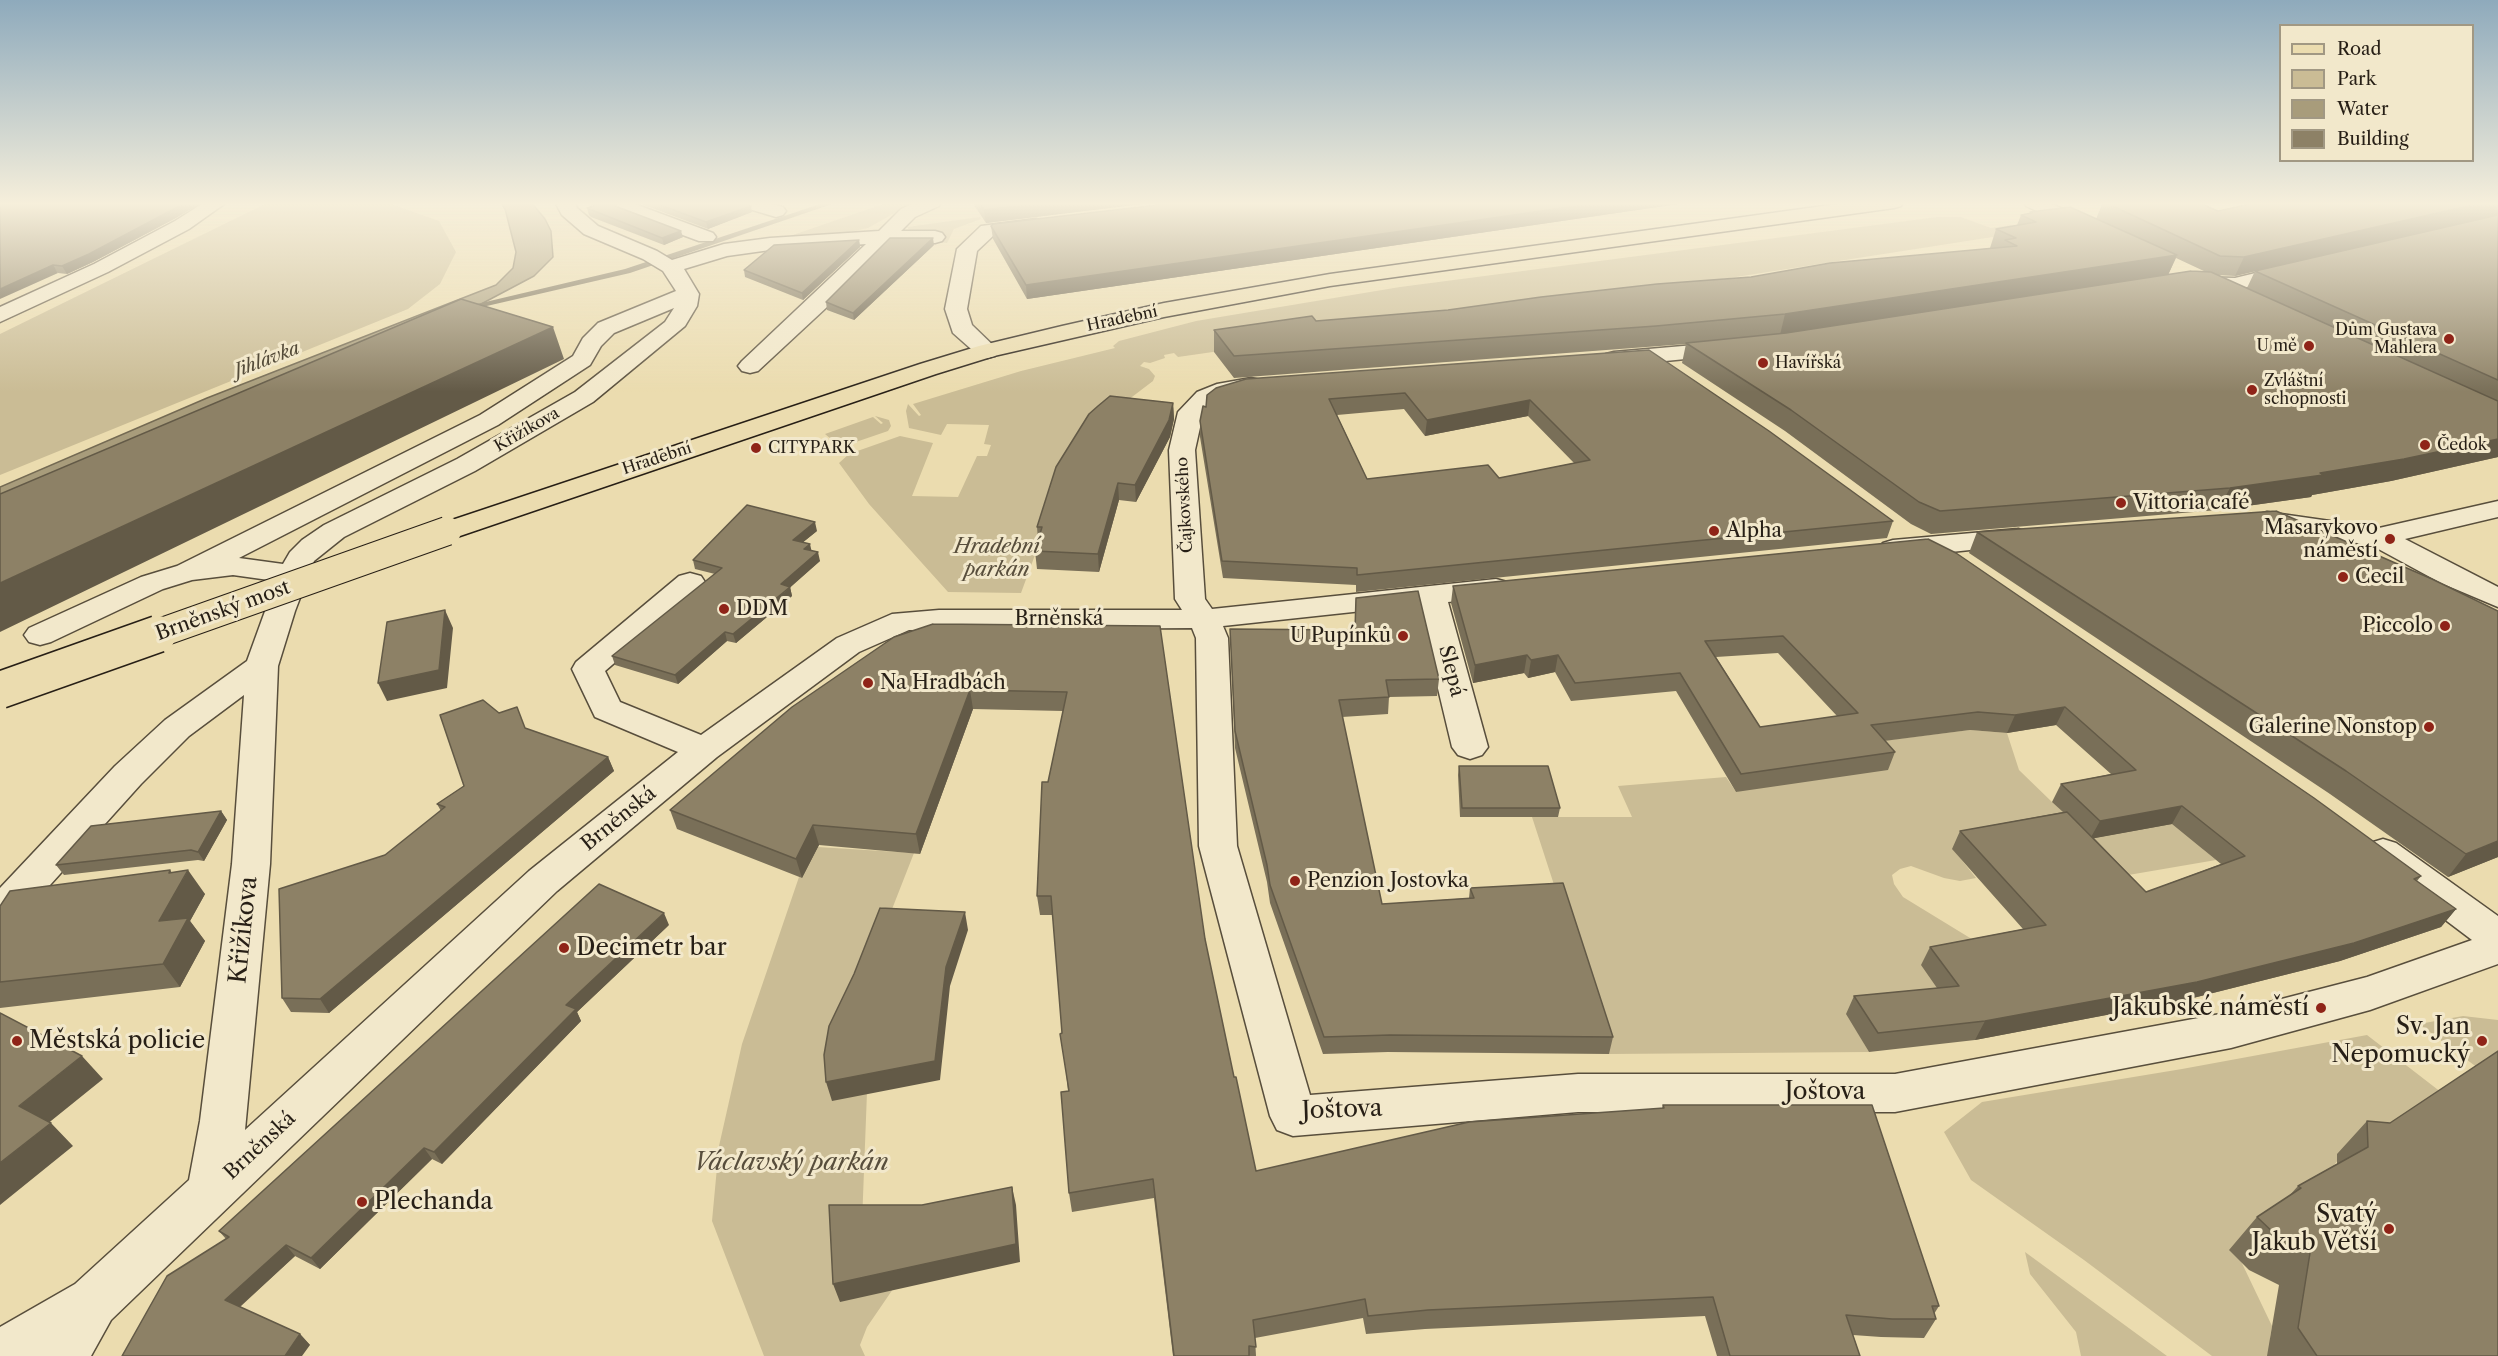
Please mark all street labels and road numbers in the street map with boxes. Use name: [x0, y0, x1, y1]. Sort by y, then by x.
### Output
street label: Hradební: [1085, 302, 1159, 336]
street label: Křižíkova: [491, 404, 563, 456]
street label: Hradební: [620, 439, 694, 479]
street label: Čajkovského: [1173, 457, 1197, 553]
street label: Brněnský most: [152, 576, 294, 646]
street label: Brněnská: [1015, 607, 1103, 631]
street label: Slepá: [1433, 643, 1469, 699]
street label: Brněnská: [577, 782, 661, 856]
street label: Křižíkova: [224, 875, 264, 985]
street label: Joštova: [1785, 1078, 1865, 1106]
street label: Joštova: [1301, 1094, 1383, 1126]
street label: Brněnská: [219, 1107, 301, 1185]

